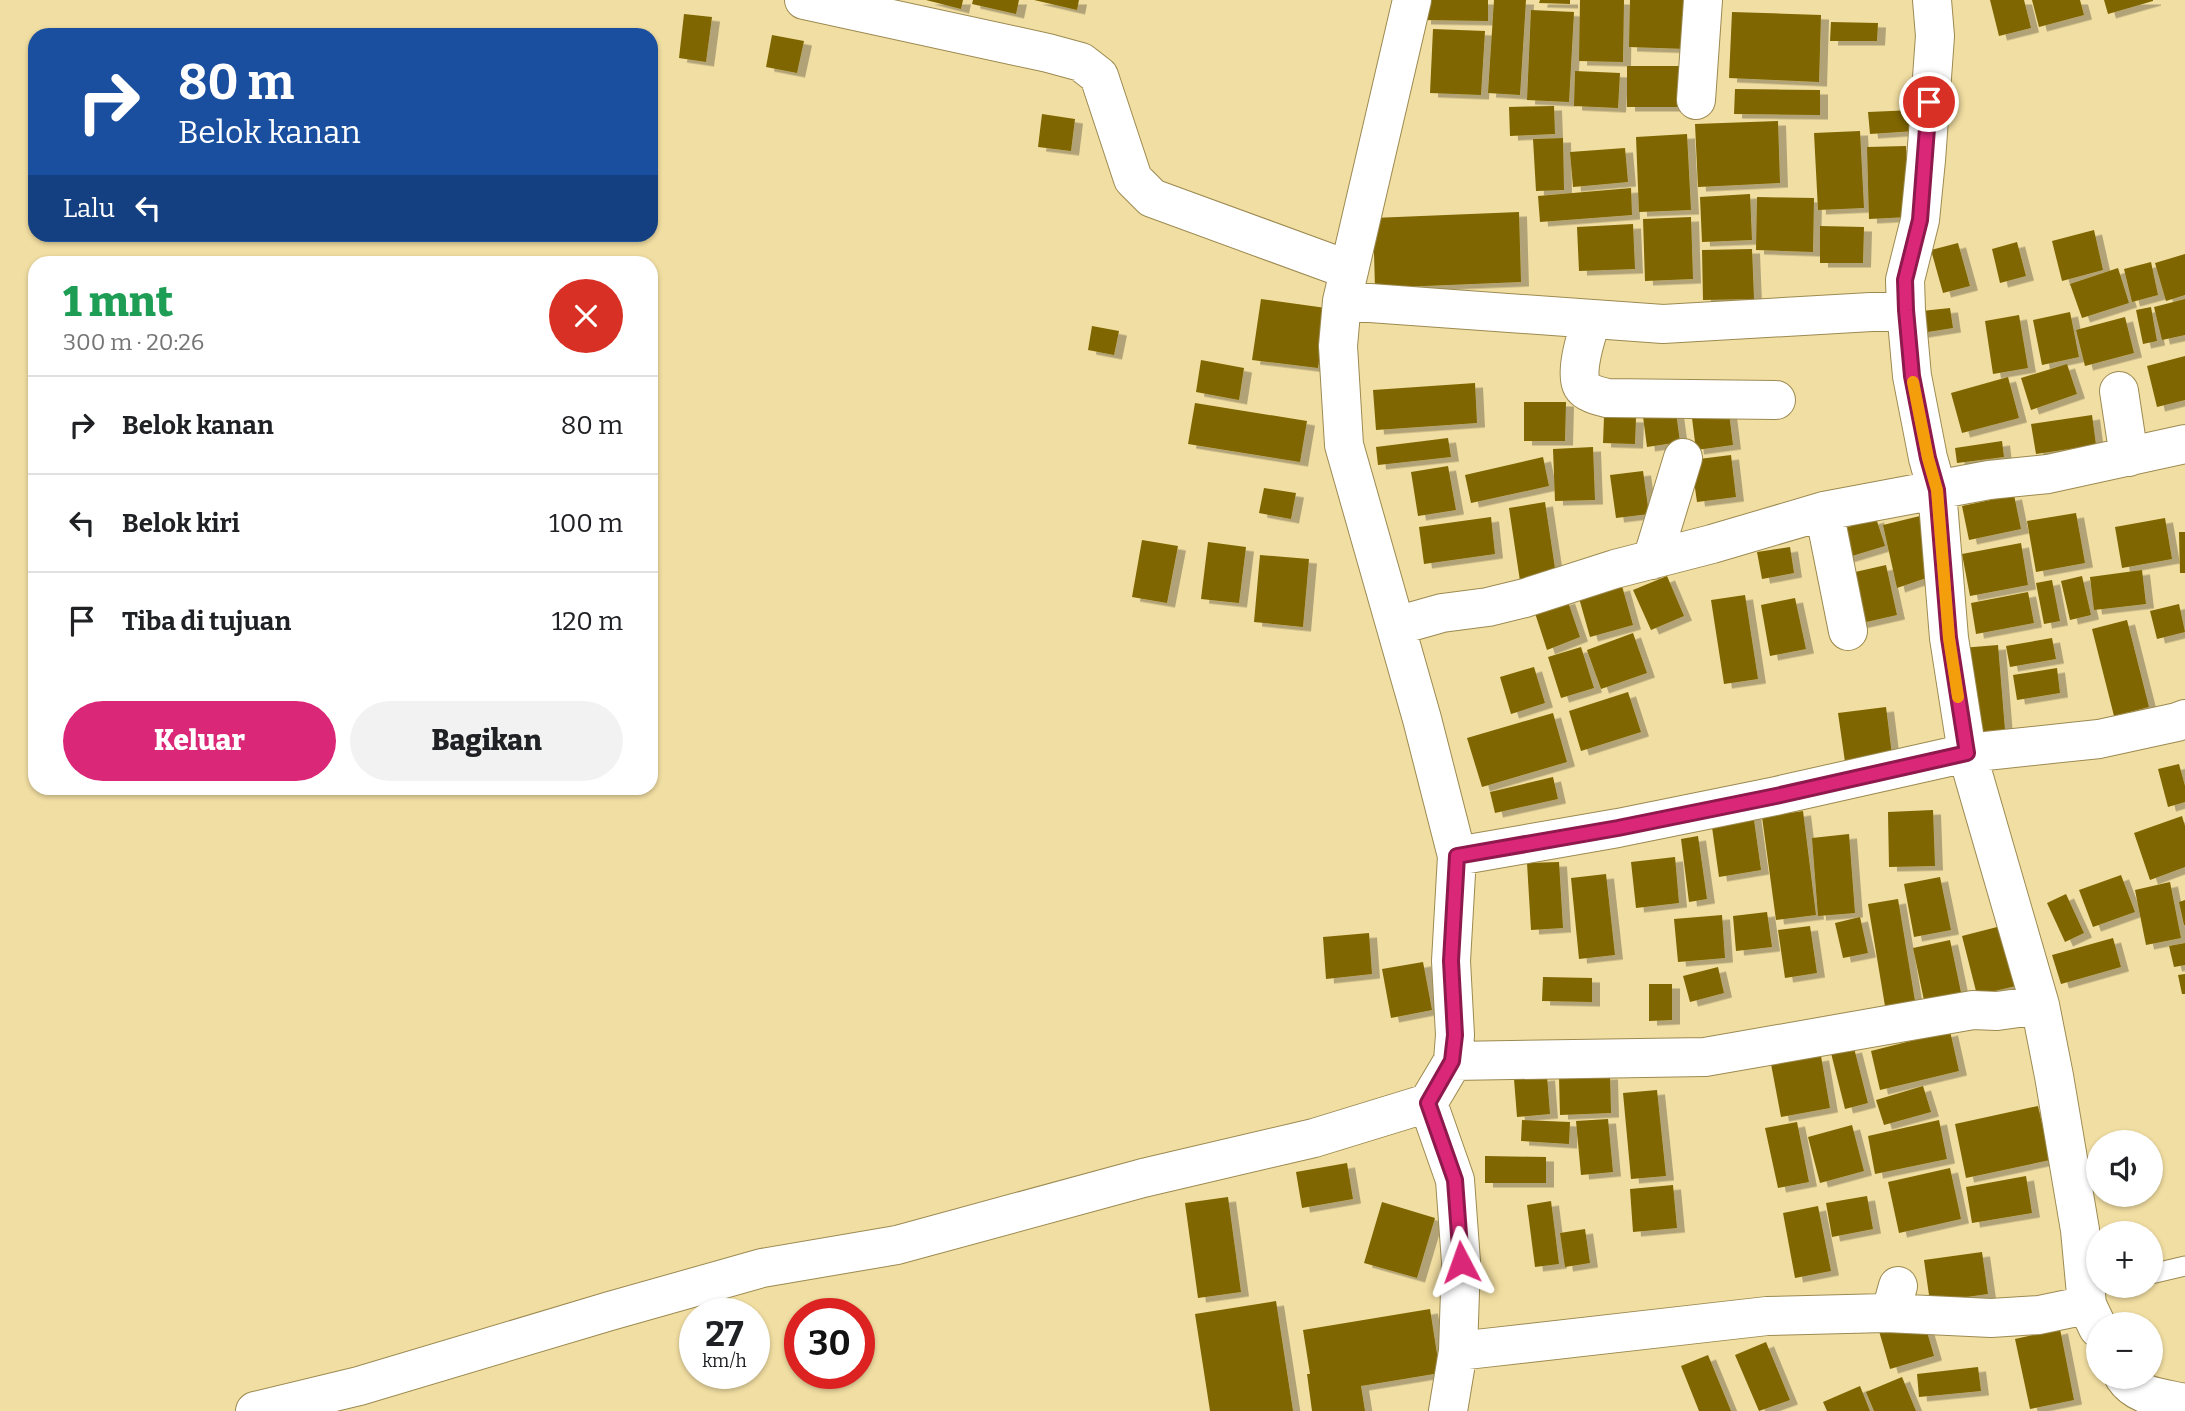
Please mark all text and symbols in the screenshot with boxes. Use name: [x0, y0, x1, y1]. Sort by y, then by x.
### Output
text: 80 m: [178, 53, 294, 112]
icon: right: [63, 56, 154, 147]
pin: [1899, 72, 1959, 132]
icon: arrive: [1910, 83, 1948, 121]
text: Belok kanan: [178, 113, 361, 151]
icon: left: [129, 189, 167, 227]
text: Lalu: [63, 193, 115, 224]
text: 1 mnt: [63, 277, 173, 327]
button: close: [549, 279, 623, 353]
text: 300 m · 20:26: [63, 328, 204, 356]
icon: right: [63, 406, 101, 444]
text: Belok kanan: [122, 410, 274, 441]
text: 80 m: [561, 410, 623, 441]
icon: left: [63, 504, 101, 542]
text: Belok kiri: [122, 508, 240, 539]
text: 100 m: [549, 508, 623, 539]
icon: arrive: [63, 602, 101, 640]
text: Tiba di tujuan: [122, 606, 291, 637]
text: 120 m: [552, 606, 623, 637]
button: Keluar: [63, 701, 336, 781]
button: Bagikan: [350, 701, 623, 781]
map controls: [2086, 1130, 2163, 1389]
button: sound: [2086, 1130, 2163, 1207]
button: +: [2086, 1221, 2163, 1298]
position arrow: [1424, 1225, 1498, 1299]
speed limit sign: 30: [784, 1298, 875, 1389]
button: −: [2086, 1312, 2163, 1389]
text: 27: [705, 1313, 744, 1355]
text: km/h: [702, 1350, 747, 1372]

